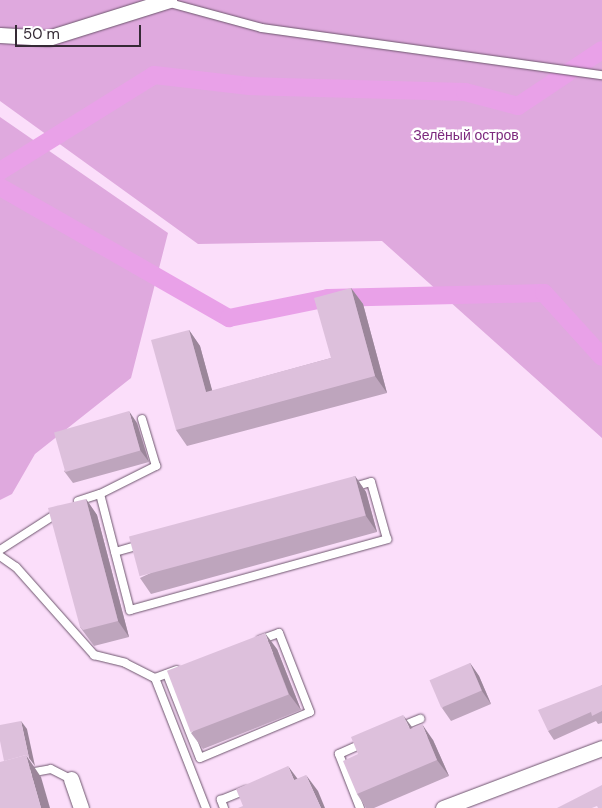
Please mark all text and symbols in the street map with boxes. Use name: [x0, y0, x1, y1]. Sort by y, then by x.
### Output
scale bar: [18, 15, 144, 47]
text: 50 m: [23, 24, 60, 44]
park label: Зелёный остров: [413, 127, 519, 143]

